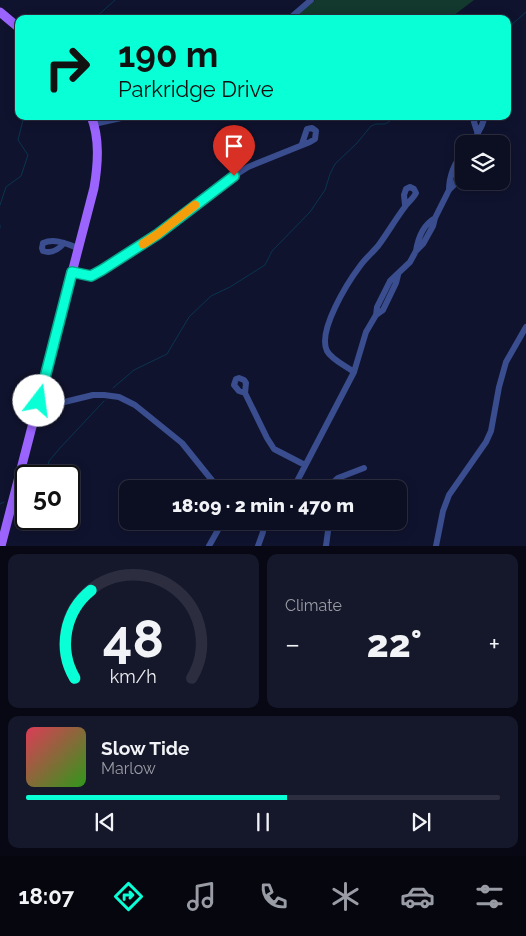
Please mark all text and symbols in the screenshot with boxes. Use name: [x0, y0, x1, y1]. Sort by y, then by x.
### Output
text: 190 m: [118, 34, 218, 75]
icon: right: [35, 35, 100, 100]
text: Parkridge Drive: [118, 76, 274, 102]
pin: [213, 125, 255, 176]
icon: arrive: [220, 132, 248, 160]
map controls: [455, 135, 510, 190]
button: layers: [455, 135, 510, 190]
position arrow: [12, 374, 64, 426]
speed limit sign: 50: [15, 465, 80, 530]
text: 18:09 · 2 min · 470 m: [172, 494, 354, 516]
text: Climate: [285, 596, 342, 615]
text: 48: [103, 608, 164, 669]
text: 22°: [367, 621, 422, 666]
text: −: [285, 628, 300, 661]
text: +: [488, 628, 500, 661]
text: km/h: [110, 666, 157, 687]
text: Slow Tide: [101, 737, 190, 759]
text: Marlow: [101, 759, 156, 778]
icon: previous: [91, 808, 119, 836]
icon: pause: [249, 808, 277, 836]
icon: next: [407, 808, 435, 836]
icon: directions: [111, 879, 146, 914]
icon: music: [184, 879, 219, 914]
icon: phone: [256, 879, 291, 914]
icon: climate: [328, 879, 363, 914]
icon: car: [400, 879, 435, 914]
icon: filters: [472, 879, 507, 914]
text: 18:07: [19, 883, 74, 909]

